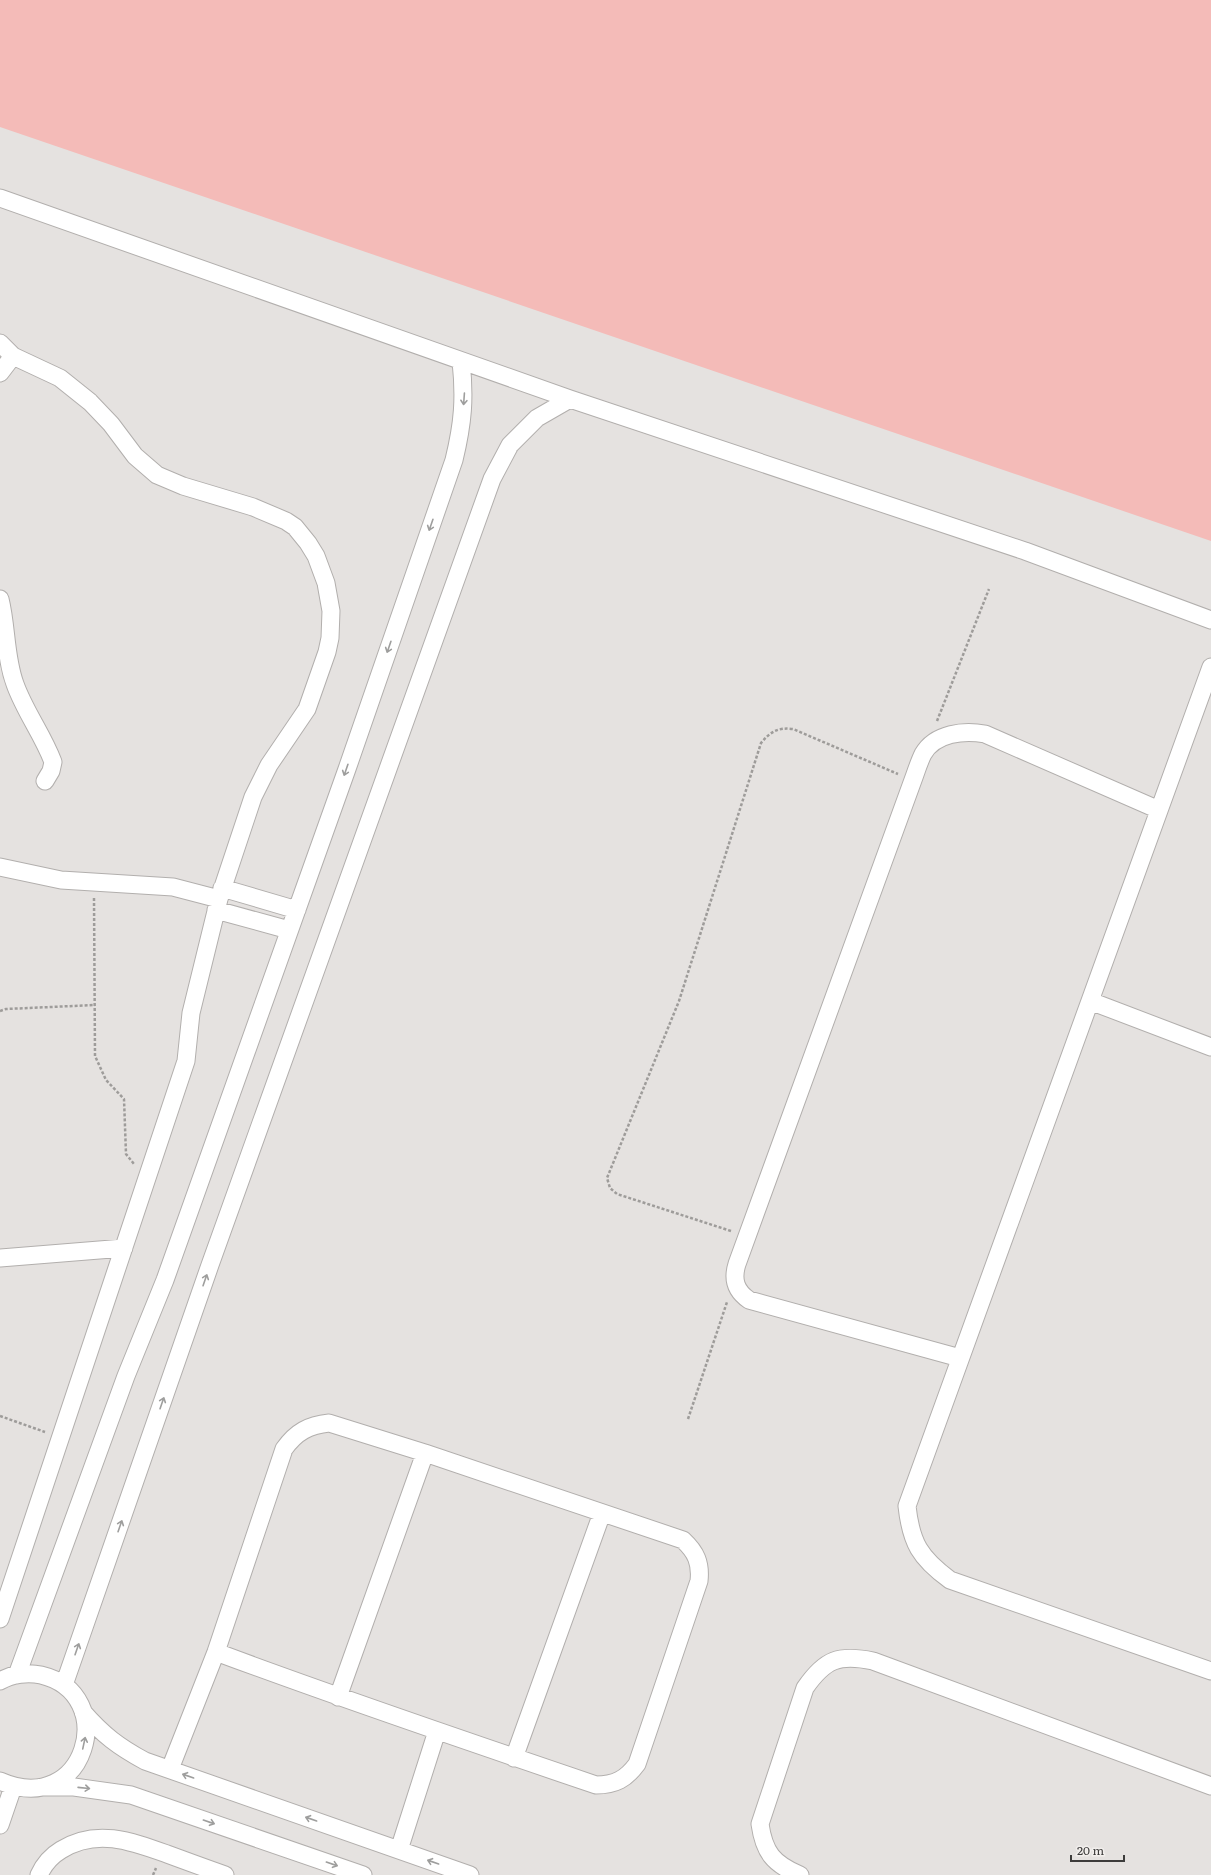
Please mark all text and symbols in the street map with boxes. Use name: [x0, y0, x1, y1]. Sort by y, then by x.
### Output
one-way arrow: [460, 392, 467, 405]
one-way arrow: [427, 518, 435, 530]
one-way arrow: [384, 641, 392, 653]
one-way arrow: [342, 764, 349, 777]
one-way arrow: [202, 1274, 209, 1287]
one-way arrow: [159, 1397, 167, 1409]
one-way arrow: [116, 1520, 124, 1532]
one-way arrow: [74, 1642, 81, 1655]
one-way arrow: [81, 1737, 89, 1750]
one-way arrow: [182, 1771, 194, 1779]
one-way arrow: [77, 1784, 90, 1792]
one-way arrow: [304, 1815, 317, 1822]
one-way arrow: [202, 1818, 214, 1826]
scale bar: [1071, 1837, 1124, 1863]
text: 20 m: [1077, 1841, 1104, 1859]
one-way arrow: [427, 1858, 440, 1865]
one-way arrow: [325, 1861, 338, 1868]

